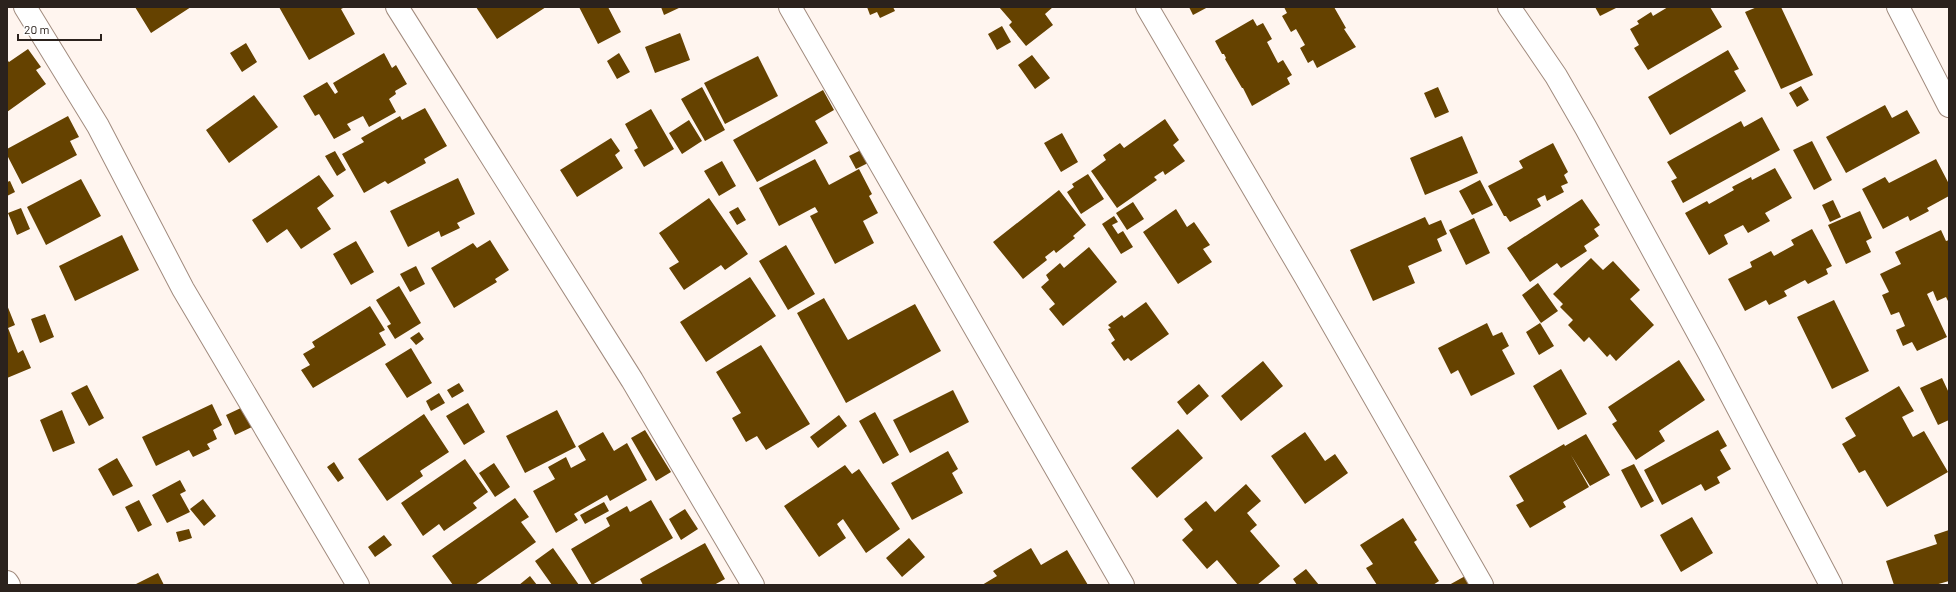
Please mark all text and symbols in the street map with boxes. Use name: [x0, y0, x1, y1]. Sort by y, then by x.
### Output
scale bar: [18, 16, 101, 42]
text: 20 m: [24, 22, 50, 36]

